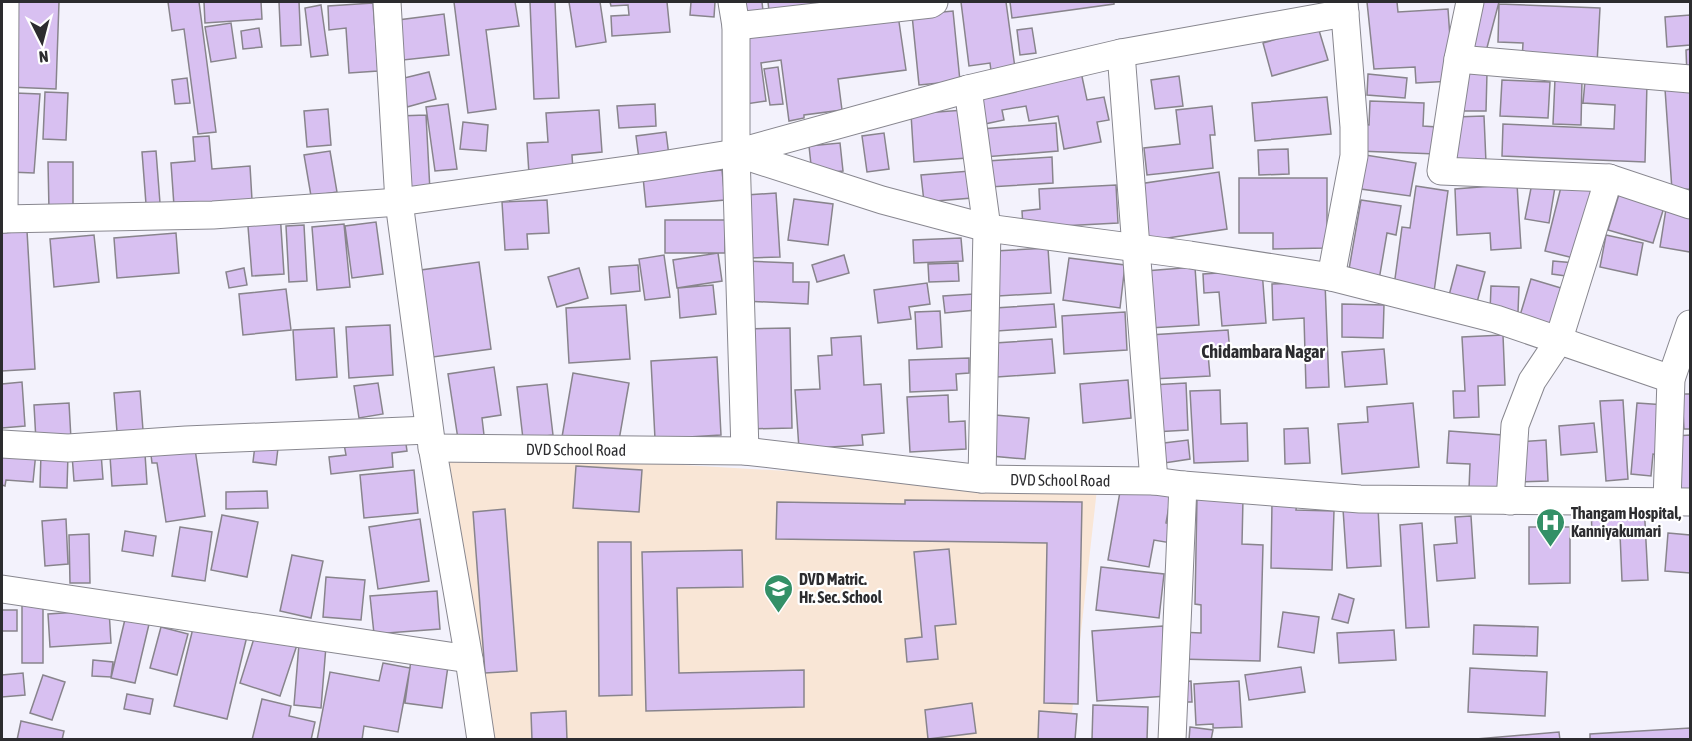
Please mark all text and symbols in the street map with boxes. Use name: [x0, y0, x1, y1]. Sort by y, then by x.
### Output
north arrow: [12, 12, 72, 72]
text: N: [38, 47, 49, 66]
district label: Chidambara Nagar: [1201, 341, 1325, 362]
street label: DVD School Road: [526, 440, 626, 459]
street label: DVD School Road: [1010, 470, 1111, 489]
place label: Thangam Hospital, Kanniyakumari: [1571, 504, 1681, 540]
hospital icon: Thangam Hospital, Kanniyakumari: [1534, 506, 1566, 548]
place label: DVD Matric. Hr. Sec. School: [799, 570, 883, 606]
school or university icon: DVD Matric. Hr. Sec. School: [762, 572, 794, 614]

